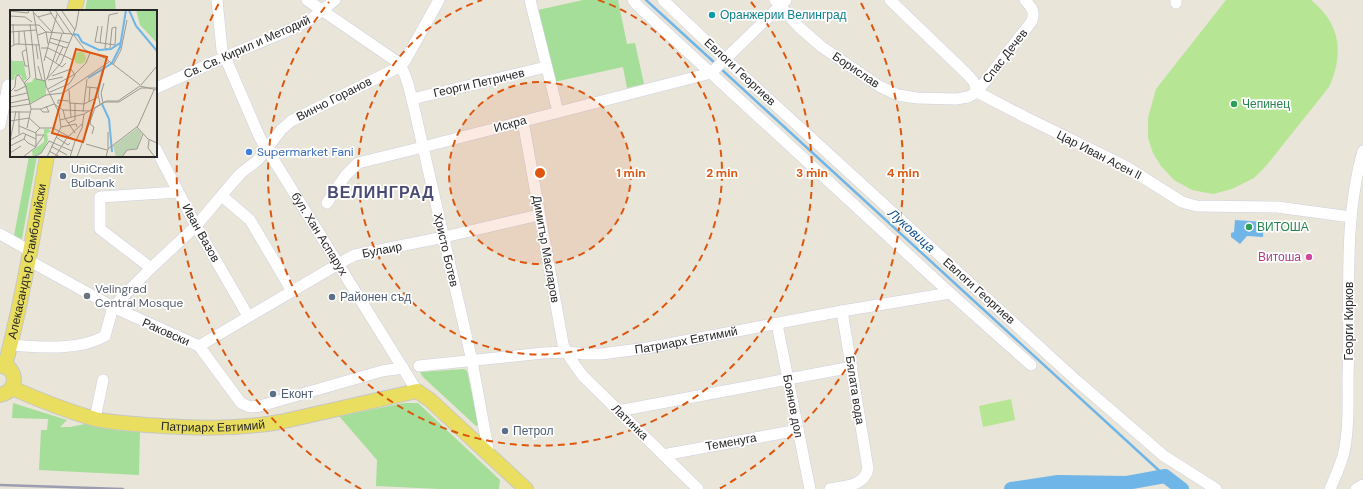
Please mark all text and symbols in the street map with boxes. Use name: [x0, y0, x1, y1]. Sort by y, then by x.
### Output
place label: Оранжерии Велинград: [720, 7, 847, 23]
inset map: [10, 10, 157, 157]
marker: Оранжерии Велинград: [707, 10, 717, 20]
street label: Св. Св. Кирил и Методий: [181, 12, 313, 82]
street label: Спас Дечев: [979, 26, 1031, 86]
street label: Евлоги Георгиев: [701, 35, 779, 109]
street label: Борислав: [829, 48, 883, 92]
street label: Георги Петричев: [432, 65, 526, 101]
street label: Винчо Горанов: [293, 73, 375, 125]
place label: Чепинец: [1242, 96, 1290, 112]
marker: Чепинец: [1229, 99, 1239, 109]
street label: Искра: [492, 112, 528, 136]
street label: Цар Иван Асен II: [1054, 127, 1144, 183]
place label: Supermarket Fani: [257, 144, 354, 160]
marker: Supermarket Fani: [244, 147, 254, 157]
place label: UniCredit Bulbank: [71, 161, 124, 191]
text: 1 min: [616, 165, 646, 181]
text: 2 min: [706, 165, 738, 181]
text: 3 min: [796, 165, 828, 181]
text: 4 min: [887, 165, 919, 181]
centre of rings: [533, 166, 547, 180]
marker: UniCredit Bulbank: [58, 171, 68, 181]
street label: Алекасандър Стамболийски: [4, 182, 50, 341]
district label: ВЕЛИНГРАД: [327, 182, 435, 203]
street label: бул. Хан Аспарух: [288, 189, 351, 279]
street label: Димитър Масларов: [529, 194, 563, 304]
street label: Иван Вазов: [178, 201, 224, 265]
water label: Луковица: [884, 204, 939, 256]
street label: Христо Ботев: [430, 212, 462, 288]
place label: ВИТОША: [1257, 219, 1309, 235]
marker: ВИТОША: [1244, 222, 1254, 232]
street label: Булаир: [361, 238, 404, 262]
place label: Витоша: [1258, 249, 1301, 265]
marker: Витоша: [1304, 252, 1314, 262]
street label: Евлоги Георгиев: [939, 254, 1019, 328]
place label: Velingrad Central Mosque: [95, 281, 183, 311]
street label: Георги Кирков: [1341, 282, 1357, 360]
place label: Районен съд: [340, 289, 411, 305]
marker: Velingrad Central Mosque: [82, 291, 92, 301]
marker: Районен съд: [327, 292, 337, 302]
street label: Раковски: [140, 314, 192, 350]
street label: Патриарх Евтимий: [634, 323, 739, 358]
street label: Бялата вода: [842, 355, 868, 426]
street label: Боянов дол: [779, 373, 807, 439]
place label: Еконт: [281, 386, 314, 402]
marker: Еконт: [268, 389, 278, 399]
street label: Латинка: [608, 401, 652, 444]
street label: Патриарх Евтимий: [160, 416, 266, 436]
place label: Петрол: [513, 423, 553, 439]
marker: Петрол: [500, 426, 510, 436]
street label: Теменуга: [704, 430, 758, 454]

